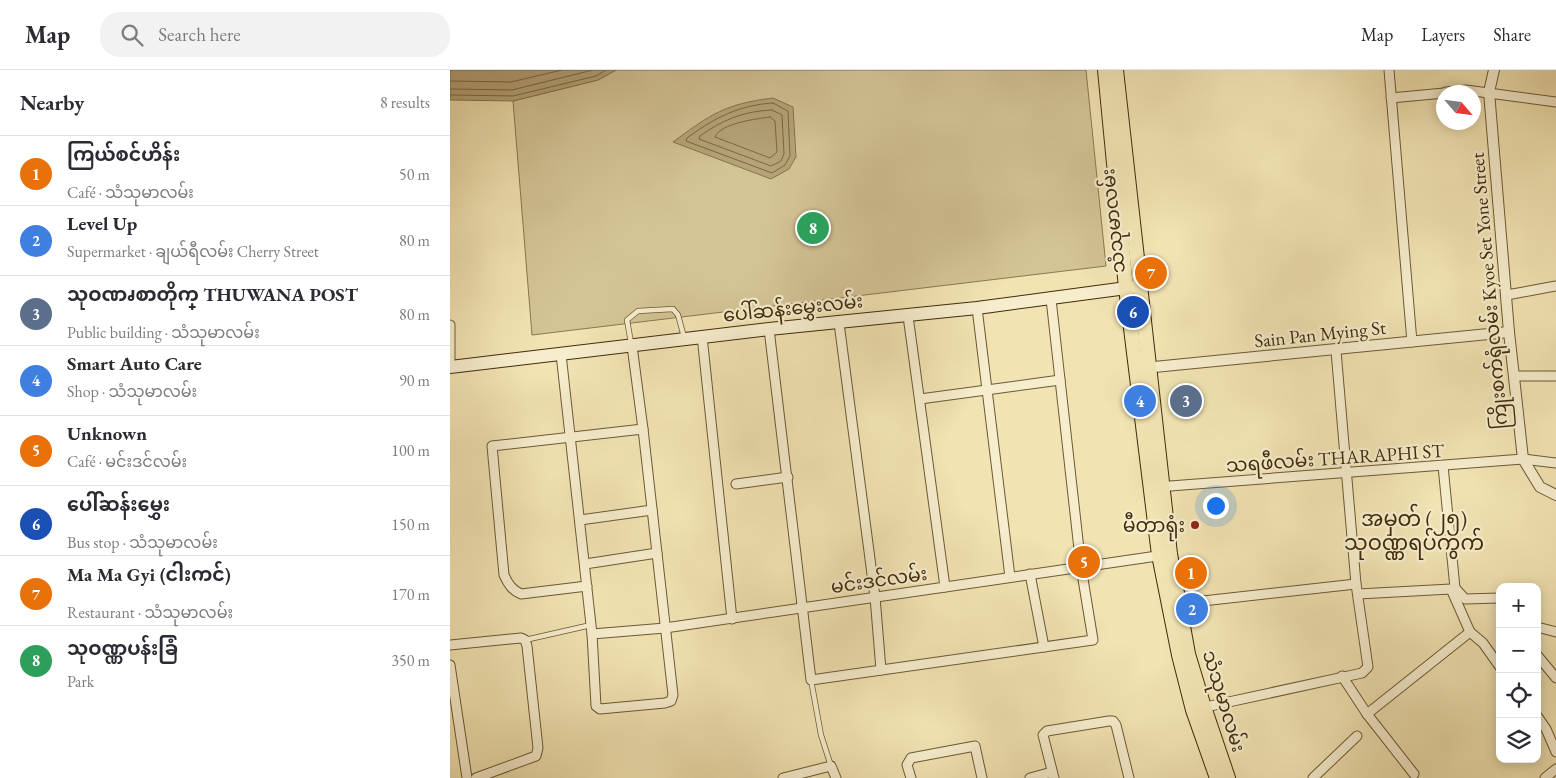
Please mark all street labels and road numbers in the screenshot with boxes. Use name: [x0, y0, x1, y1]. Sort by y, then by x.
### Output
street label: ကြိုးစက်ရုံလမ်း Kyoe Set Yone Street: [1462, 151, 1518, 431]
street label: သံသုမာလမ်း: [1093, 167, 1135, 275]
street label: ပေါ်ဆန်းမွှေးလမ်း: [722, 286, 864, 331]
street label: Sain Pan Mying St: [1253, 315, 1387, 353]
street label: သရဖီလမ်း THARAPHI ST: [1225, 436, 1445, 481]
street label: မင်းဒင်လမ်း: [829, 559, 929, 599]
street label: သံသုမာလမ်း: [1193, 646, 1253, 756]

